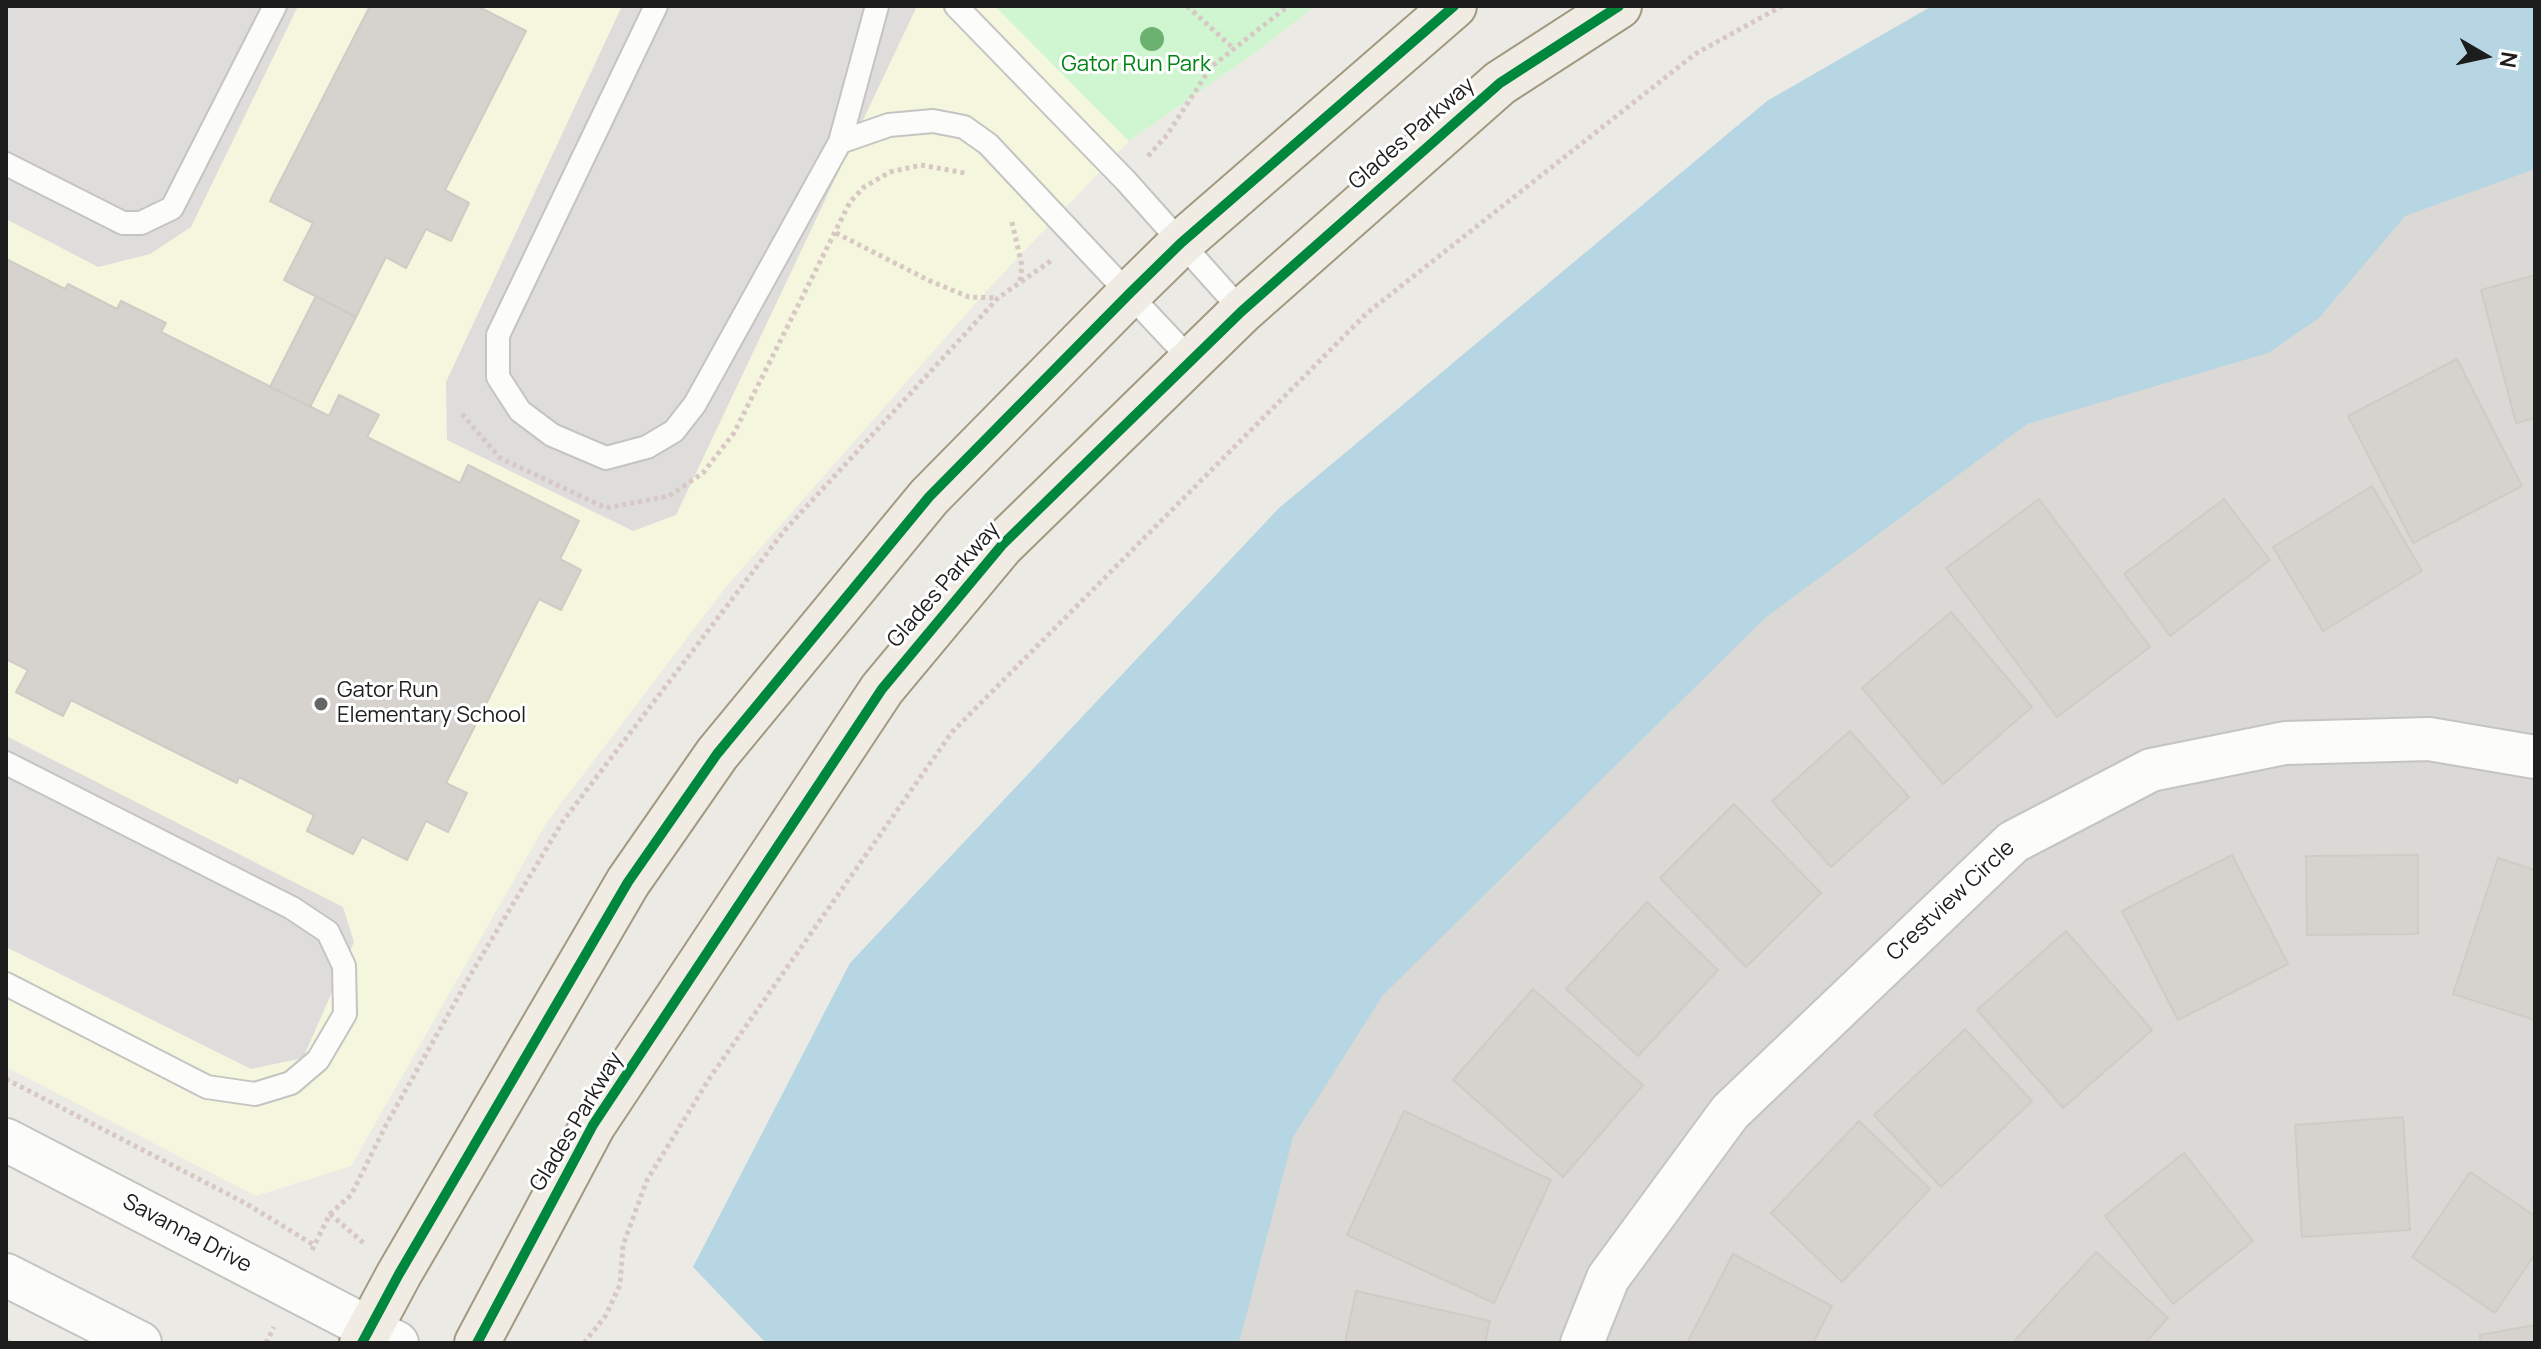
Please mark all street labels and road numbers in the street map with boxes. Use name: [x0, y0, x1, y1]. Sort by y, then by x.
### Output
street label: Glades Parkway: [1344, 72, 1480, 196]
street label: Glades Parkway: [882, 517, 1006, 653]
street label: Crestview Circle: [1882, 835, 2020, 967]
street label: Glades Parkway: [525, 1048, 629, 1196]
street label: Savanna Drive: [118, 1189, 256, 1279]

